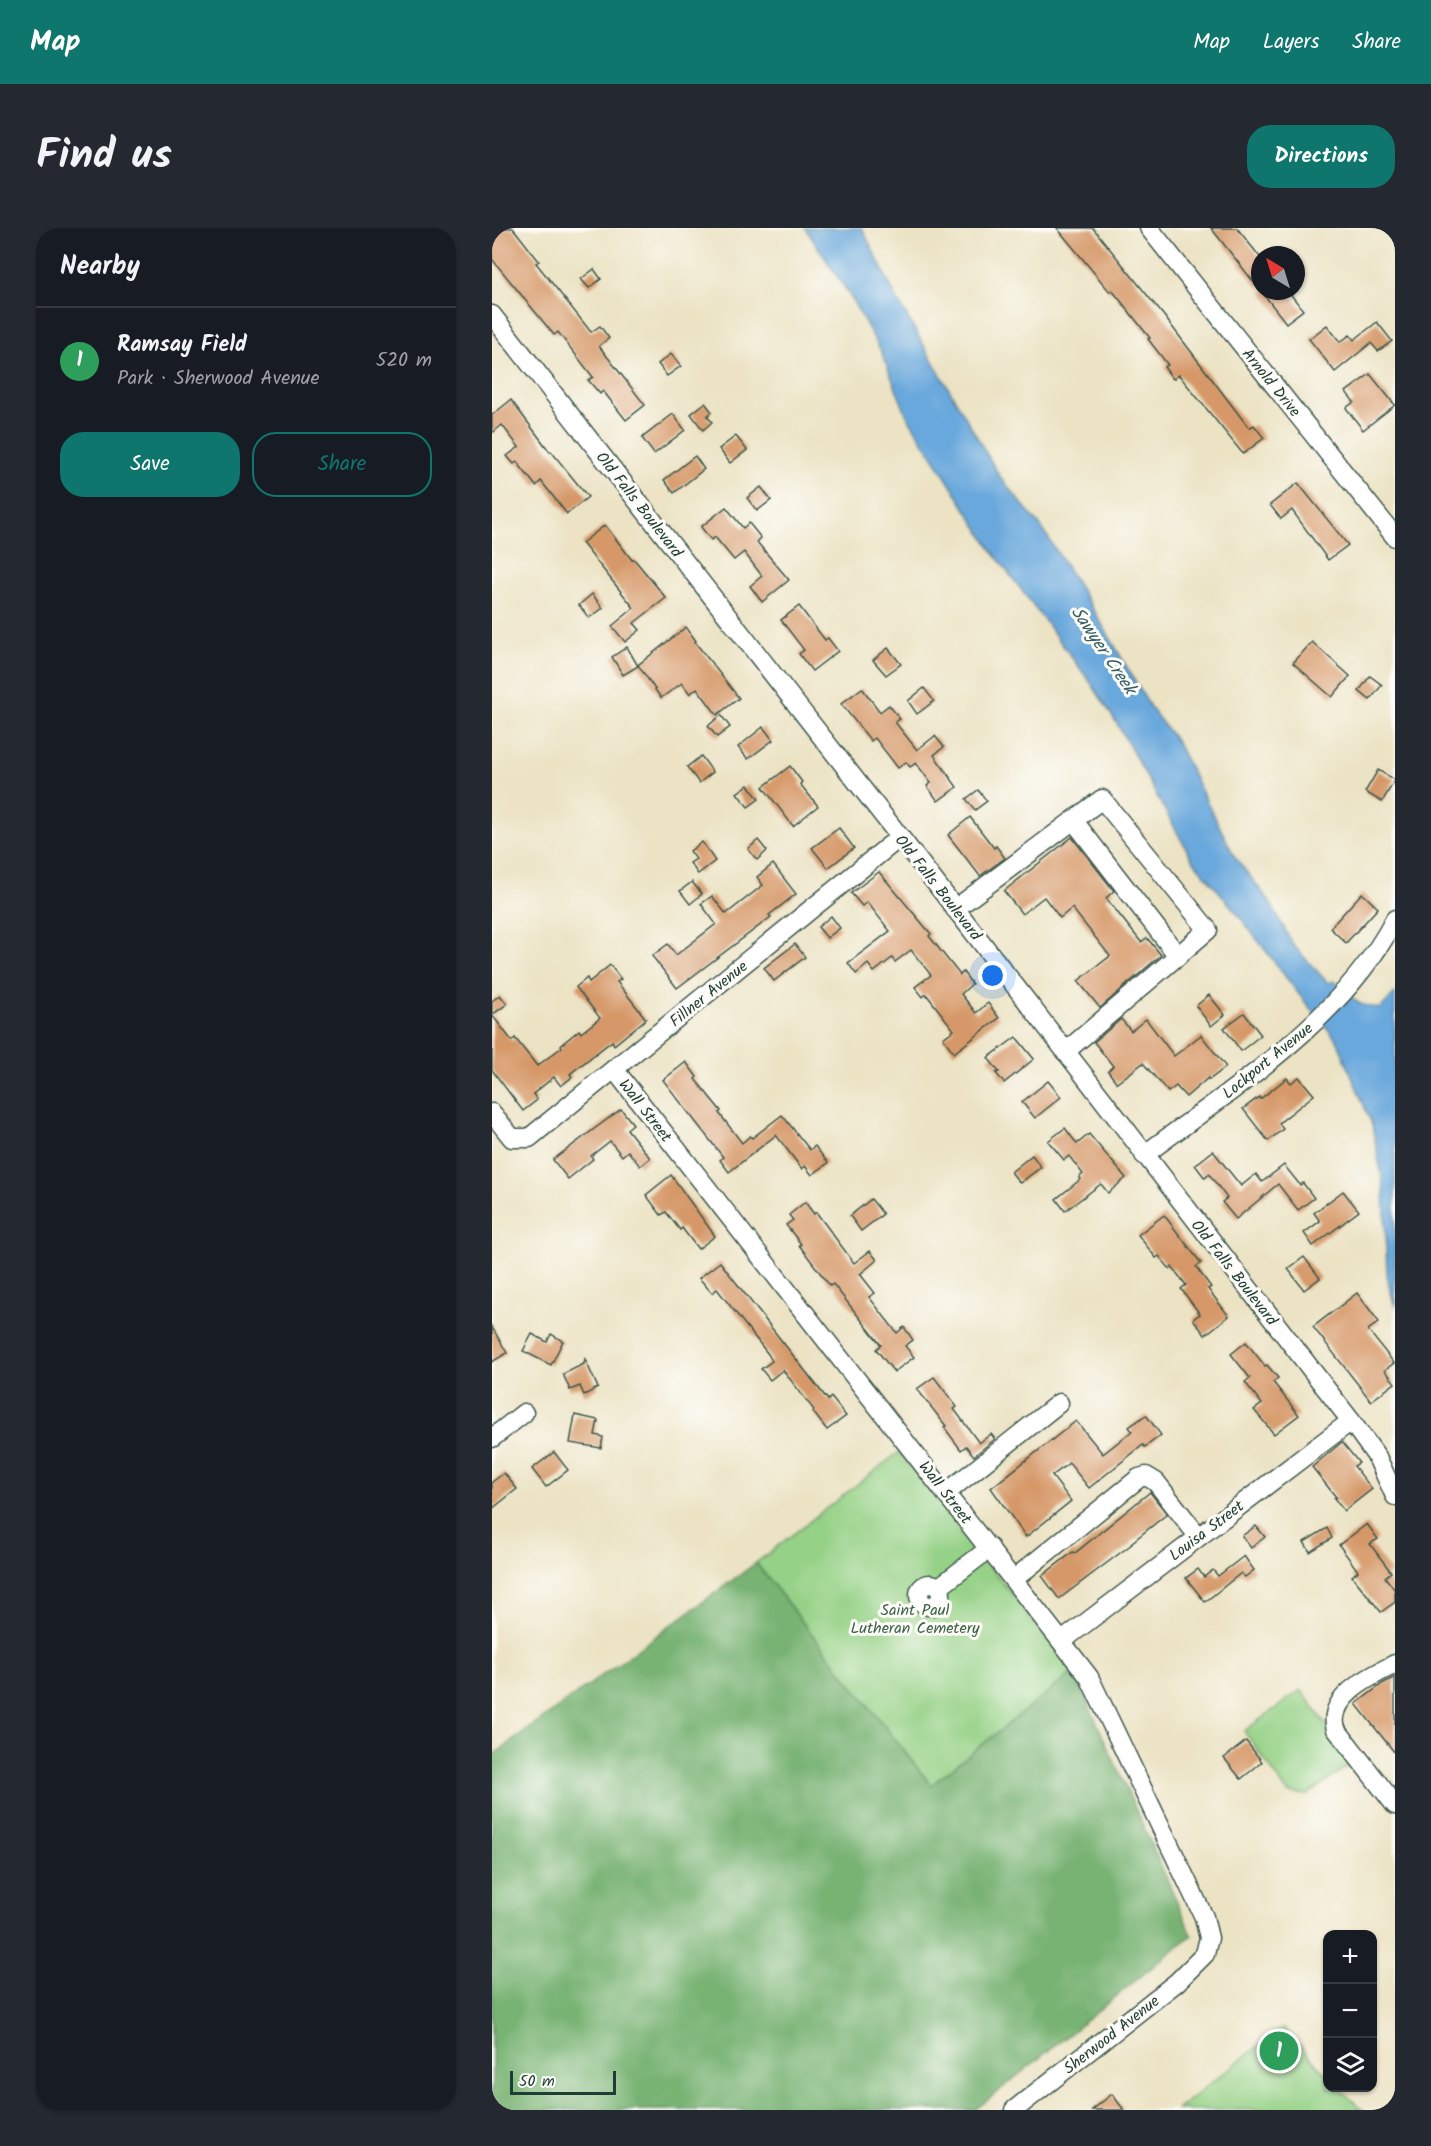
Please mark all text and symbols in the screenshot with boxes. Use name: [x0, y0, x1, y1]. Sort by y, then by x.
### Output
text: Map: [30, 20, 81, 65]
text: Map: [1193, 26, 1230, 59]
text: Layers: [1263, 26, 1319, 59]
text: Share: [1352, 26, 1401, 59]
text: Find us: [36, 123, 172, 190]
button: Directions: [1247, 125, 1395, 188]
text: Nearby: [60, 246, 140, 288]
north arrow: [1251, 246, 1305, 300]
text: Ramsay Field: [117, 328, 247, 363]
street label: Arnold Drive: [1235, 343, 1307, 423]
text: 1: [76, 345, 83, 377]
text: 520 m: [376, 345, 432, 377]
text: Park · Sherwood Avenue: [117, 363, 319, 395]
button: Save: [60, 432, 240, 497]
button: Share: [252, 432, 432, 497]
street label: Old Falls Boulevard: [589, 446, 689, 564]
water label: Sawyer Creek: [1062, 601, 1145, 703]
street label: Old Falls Boulevard: [888, 829, 988, 947]
street label: Fillner Avenue: [664, 955, 754, 1034]
your location: [978, 961, 1007, 990]
street label: Lockport Avenue: [1217, 1017, 1319, 1106]
street label: Wall Street: [612, 1074, 678, 1149]
street label: Old Falls Boulevard: [1184, 1214, 1284, 1332]
street label: Wall Street: [912, 1456, 978, 1531]
street label: Louisa Street: [1164, 1494, 1251, 1568]
park label: Saint Paul Lutheran Cemetery: [850, 1598, 980, 1641]
map controls: [1323, 1930, 1377, 2092]
button: +: [1323, 1930, 1377, 1984]
button: −: [1323, 1984, 1377, 2038]
street label: Sherwood Avenue: [1058, 1990, 1165, 2081]
pin: 1: [1260, 2028, 1298, 2074]
button: layers: [1323, 2038, 1377, 2092]
scale bar: [510, 2068, 616, 2096]
text: 50 m: [519, 2069, 555, 2094]

